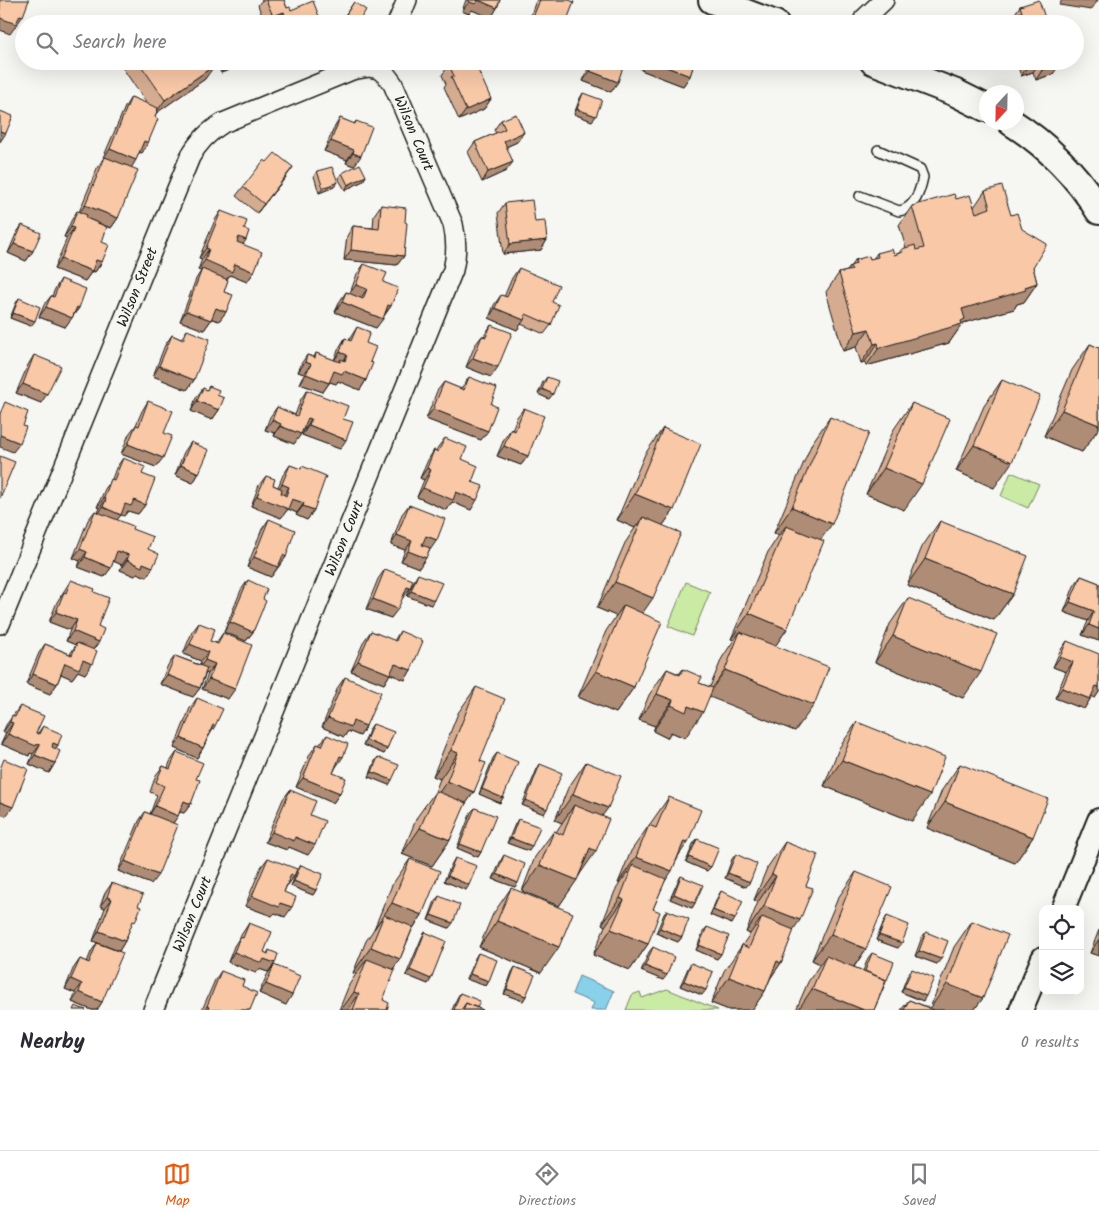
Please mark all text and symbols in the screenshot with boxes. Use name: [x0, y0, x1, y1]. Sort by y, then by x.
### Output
search box: [15, 15, 1084, 70]
text: Search here: [73, 28, 167, 58]
icon: search: [33, 29, 61, 57]
north arrow: [979, 85, 1024, 130]
street label: Wilson Court: [386, 92, 440, 175]
street label: Wilson Street: [111, 244, 165, 331]
street label: Wilson Court: [319, 497, 371, 580]
street label: Wilson Court: [167, 873, 219, 956]
map controls: [1039, 905, 1084, 995]
button: locate: [1039, 905, 1084, 950]
button: layers: [1039, 950, 1084, 995]
text: Nearby: [20, 1026, 85, 1059]
text: 0 results: [1021, 1030, 1079, 1055]
tab: Map: [163, 1160, 191, 1212]
tab: Directions: [518, 1160, 576, 1212]
tab: Saved: [902, 1160, 936, 1212]

